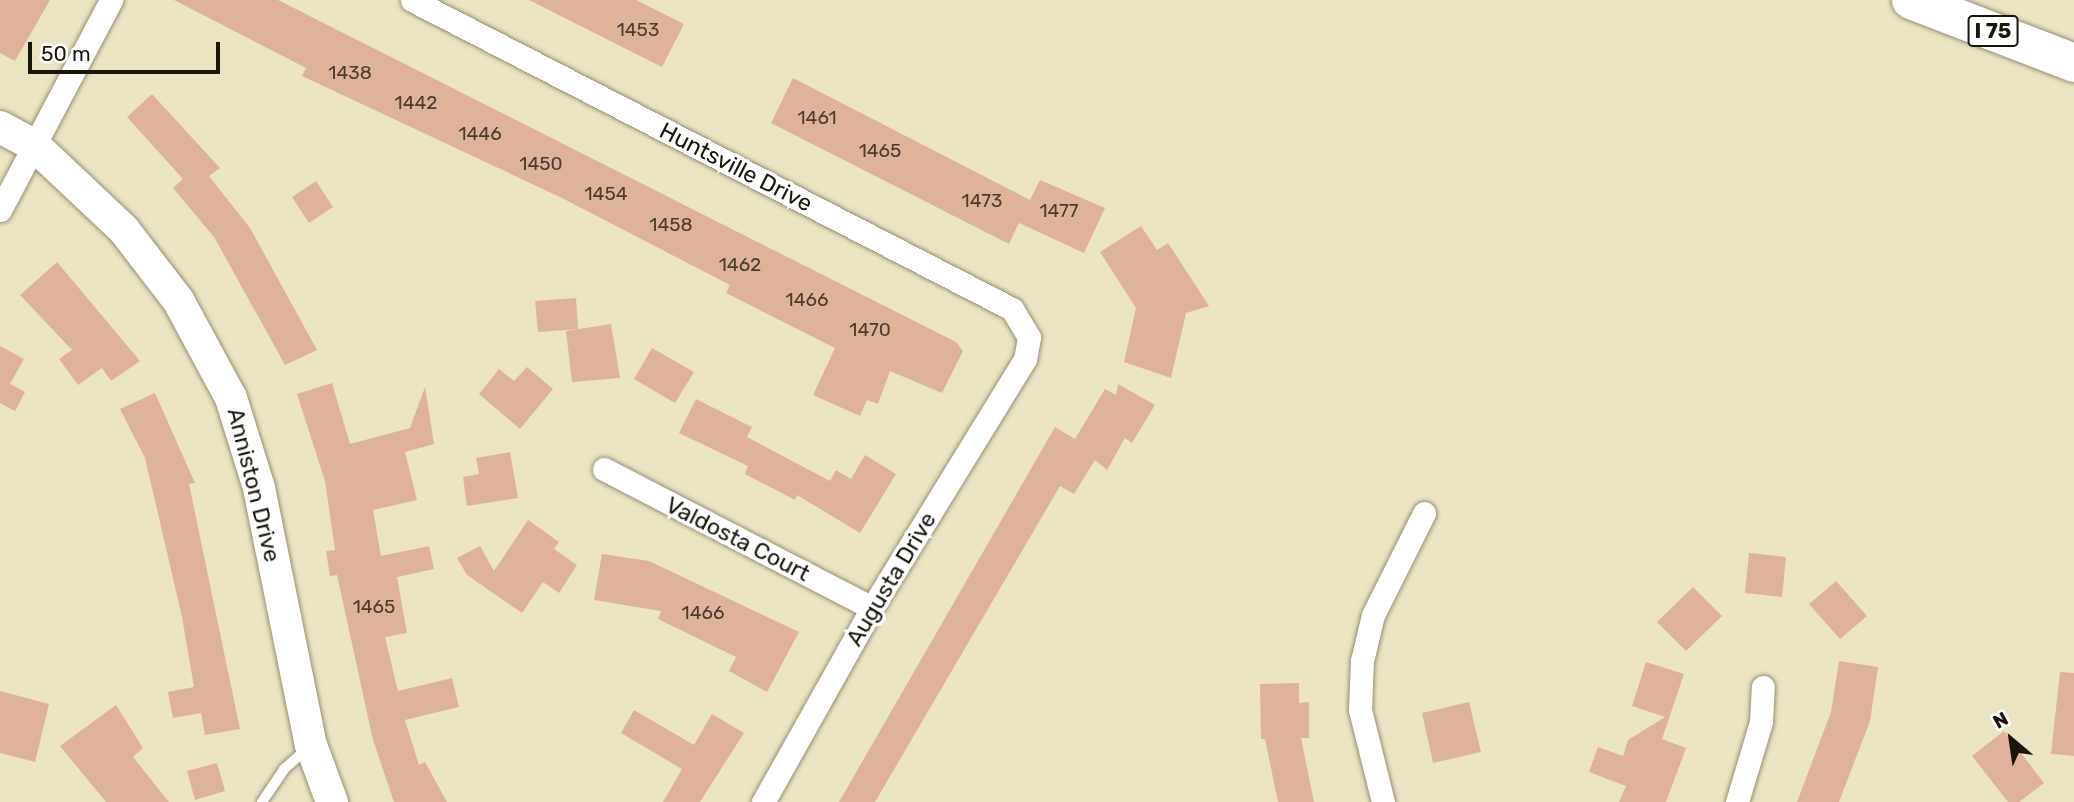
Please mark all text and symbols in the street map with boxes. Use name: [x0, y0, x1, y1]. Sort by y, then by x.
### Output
road number: I 75: [1967, 14, 2019, 48]
house number: 1453: [617, 19, 659, 41]
scale bar: [32, 28, 224, 72]
text: 50 m: [41, 41, 91, 66]
house number: 1438: [328, 62, 372, 84]
house number: 1442: [395, 92, 437, 114]
house number: 1461: [797, 107, 837, 129]
street label: Huntsville Drive: [655, 117, 817, 217]
house number: 1446: [458, 123, 502, 145]
house number: 1465: [859, 140, 901, 162]
house number: 1450: [519, 153, 563, 175]
house number: 1454: [584, 183, 628, 205]
house number: 1473: [962, 190, 1002, 212]
house number: 1477: [1039, 200, 1079, 222]
house number: 1458: [649, 214, 693, 236]
house number: 1462: [719, 254, 761, 276]
house number: 1466: [786, 289, 828, 311]
house number: 1470: [849, 319, 891, 341]
street label: Anniston Drive: [222, 405, 286, 565]
street label: Valdosta Court: [661, 491, 815, 587]
street label: Augusta Drive: [840, 507, 942, 651]
house number: 1465: [353, 596, 395, 618]
house number: 1466: [682, 602, 724, 624]
north arrow: [1976, 704, 2046, 774]
text: N: [1989, 707, 2012, 734]

